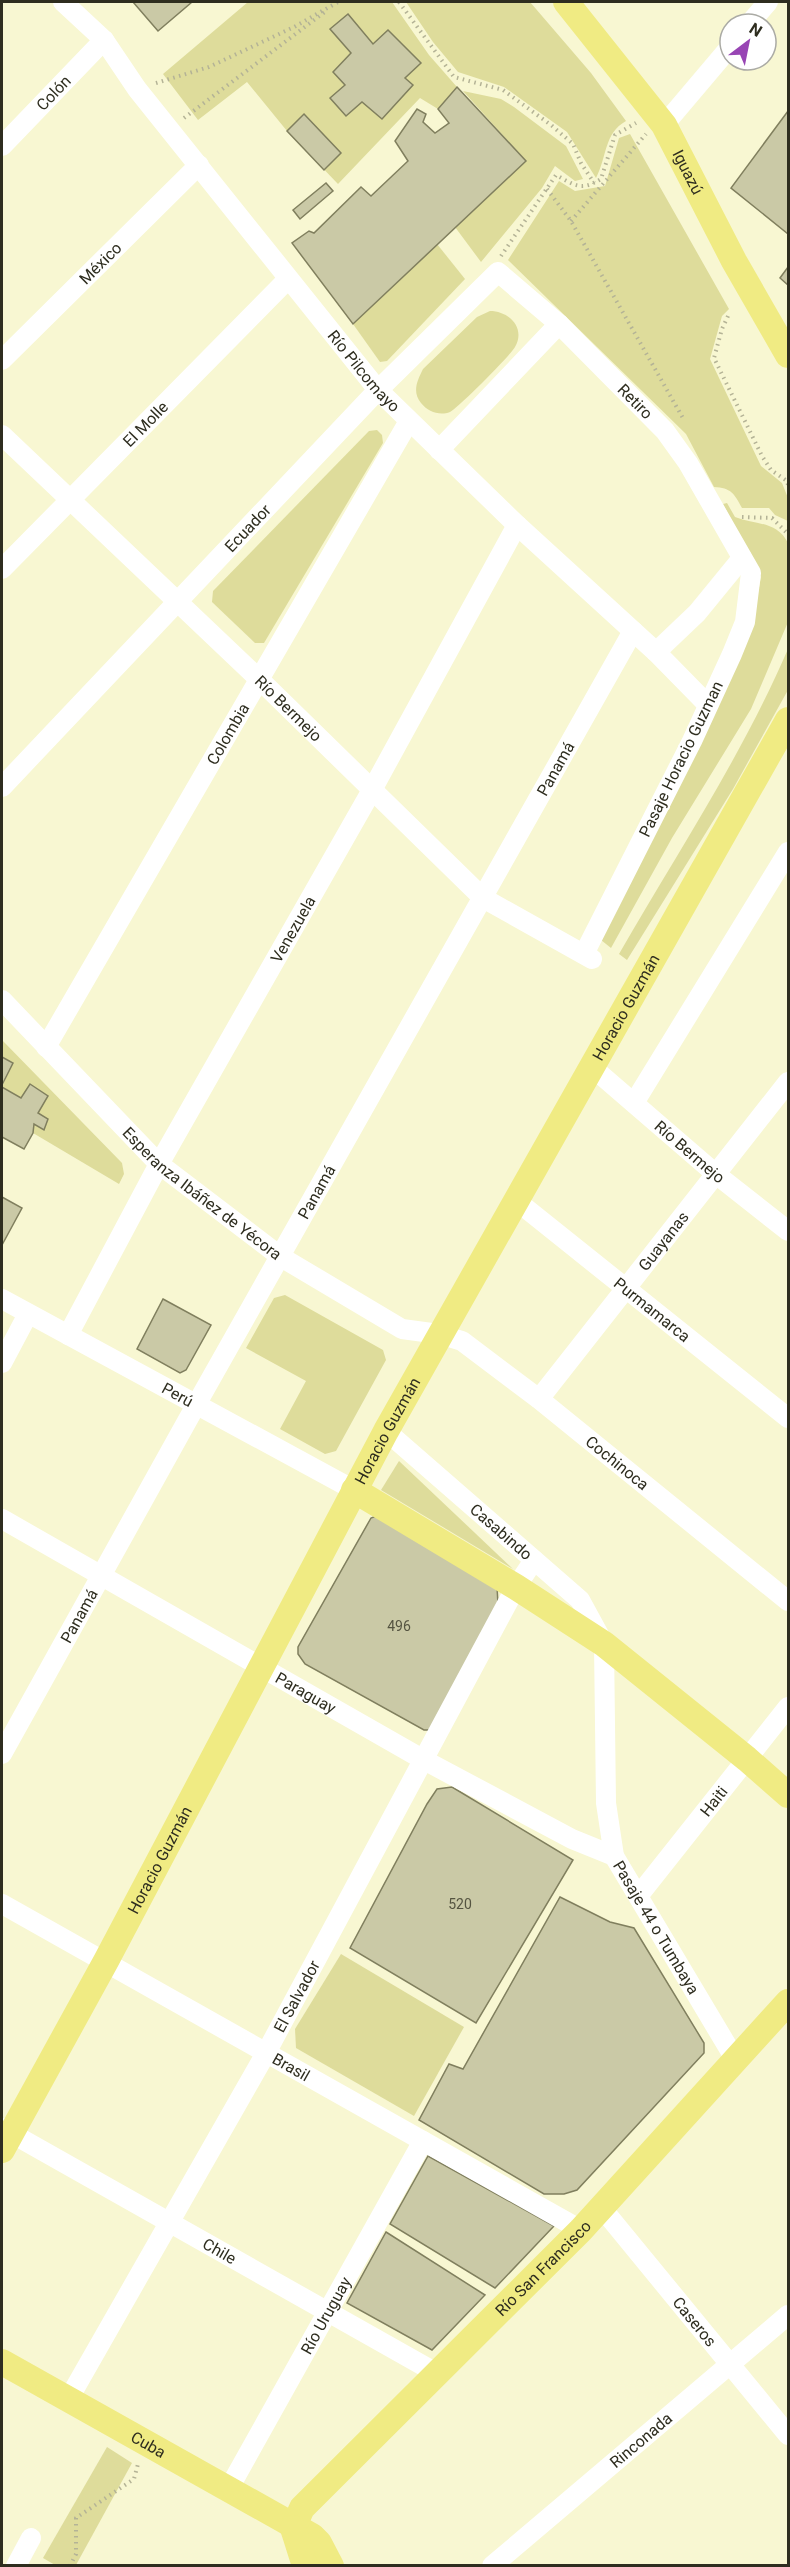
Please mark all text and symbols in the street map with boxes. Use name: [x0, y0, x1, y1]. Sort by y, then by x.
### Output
north arrow: [718, 12, 778, 72]
text: N: [746, 19, 766, 41]
street label: Colón: [32, 71, 75, 114]
street label: Iguazú: [669, 146, 707, 197]
street label: México: [75, 238, 125, 288]
street label: Río Pilcomayo: [324, 326, 404, 416]
street label: Retiro: [614, 380, 657, 423]
street label: El Molle: [119, 397, 172, 450]
street label: Ecuador: [220, 500, 275, 556]
street label: Río Bermejo: [251, 671, 326, 745]
street label: Pasaje Horacio Guzman: [635, 678, 727, 840]
street label: Colombia: [202, 700, 253, 768]
street label: Panamá: [532, 738, 578, 799]
street label: Venezuela: [266, 892, 319, 966]
street label: Horacio Guzmán: [588, 951, 663, 1064]
street label: Río Bermejo: [651, 1116, 729, 1187]
street label: Esperanza Ibáñez de Yécora: [119, 1123, 286, 1264]
street label: Panamá: [294, 1162, 339, 1222]
street label: Guayanas: [634, 1207, 692, 1274]
street label: Purmamarca: [610, 1273, 694, 1346]
street label: Horacio Guzmán: [350, 1374, 424, 1487]
street label: Perú: [159, 1378, 197, 1411]
street label: Cochinoca: [582, 1431, 653, 1494]
street label: Casabindo: [466, 1499, 536, 1564]
street label: Panamá: [56, 1586, 101, 1646]
house number: 496: [387, 1618, 411, 1634]
street label: Paraguay: [272, 1668, 340, 1718]
street label: Haiti: [696, 1782, 731, 1820]
street label: Horacio Guzmán: [123, 1803, 196, 1917]
street label: Pasaje 44 o Tumbaya: [609, 1857, 704, 1997]
house number: 520: [448, 1896, 472, 1912]
street label: El Salvador: [269, 1956, 324, 2035]
street label: Brasil: [269, 2049, 313, 2085]
street label: Río San Francisco: [491, 2216, 595, 2320]
street label: Chile: [200, 2234, 240, 2268]
street label: Río Uruguay: [296, 2273, 355, 2357]
street label: Caseros: [669, 2293, 721, 2350]
street label: Rinconada: [606, 2408, 676, 2472]
street label: Cuba: [128, 2427, 169, 2462]

